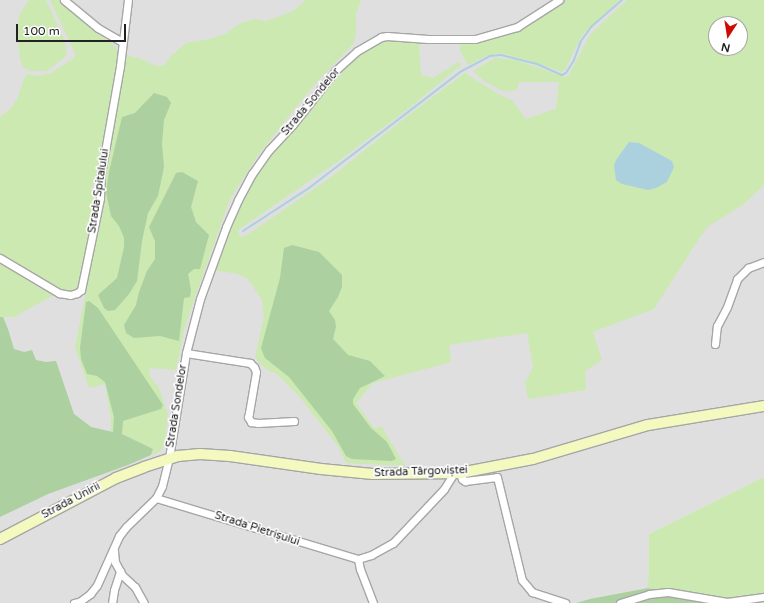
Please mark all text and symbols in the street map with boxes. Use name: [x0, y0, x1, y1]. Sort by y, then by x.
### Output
scale bar: [18, 16, 128, 42]
north arrow: [708, 16, 748, 56]
text: 100 m: [23, 24, 60, 38]
text: N: [720, 40, 731, 55]
street label: Strada Sondelor: [279, 66, 343, 138]
street label: Strada Spitalului: [86, 148, 112, 234]
street label: Strada Sondelor: [164, 363, 190, 449]
street label: Strada Târgoviștei: [374, 464, 468, 480]
street label: Strada Unirii: [39, 480, 103, 522]
street label: Strada Pietrișului: [213, 509, 301, 549]

